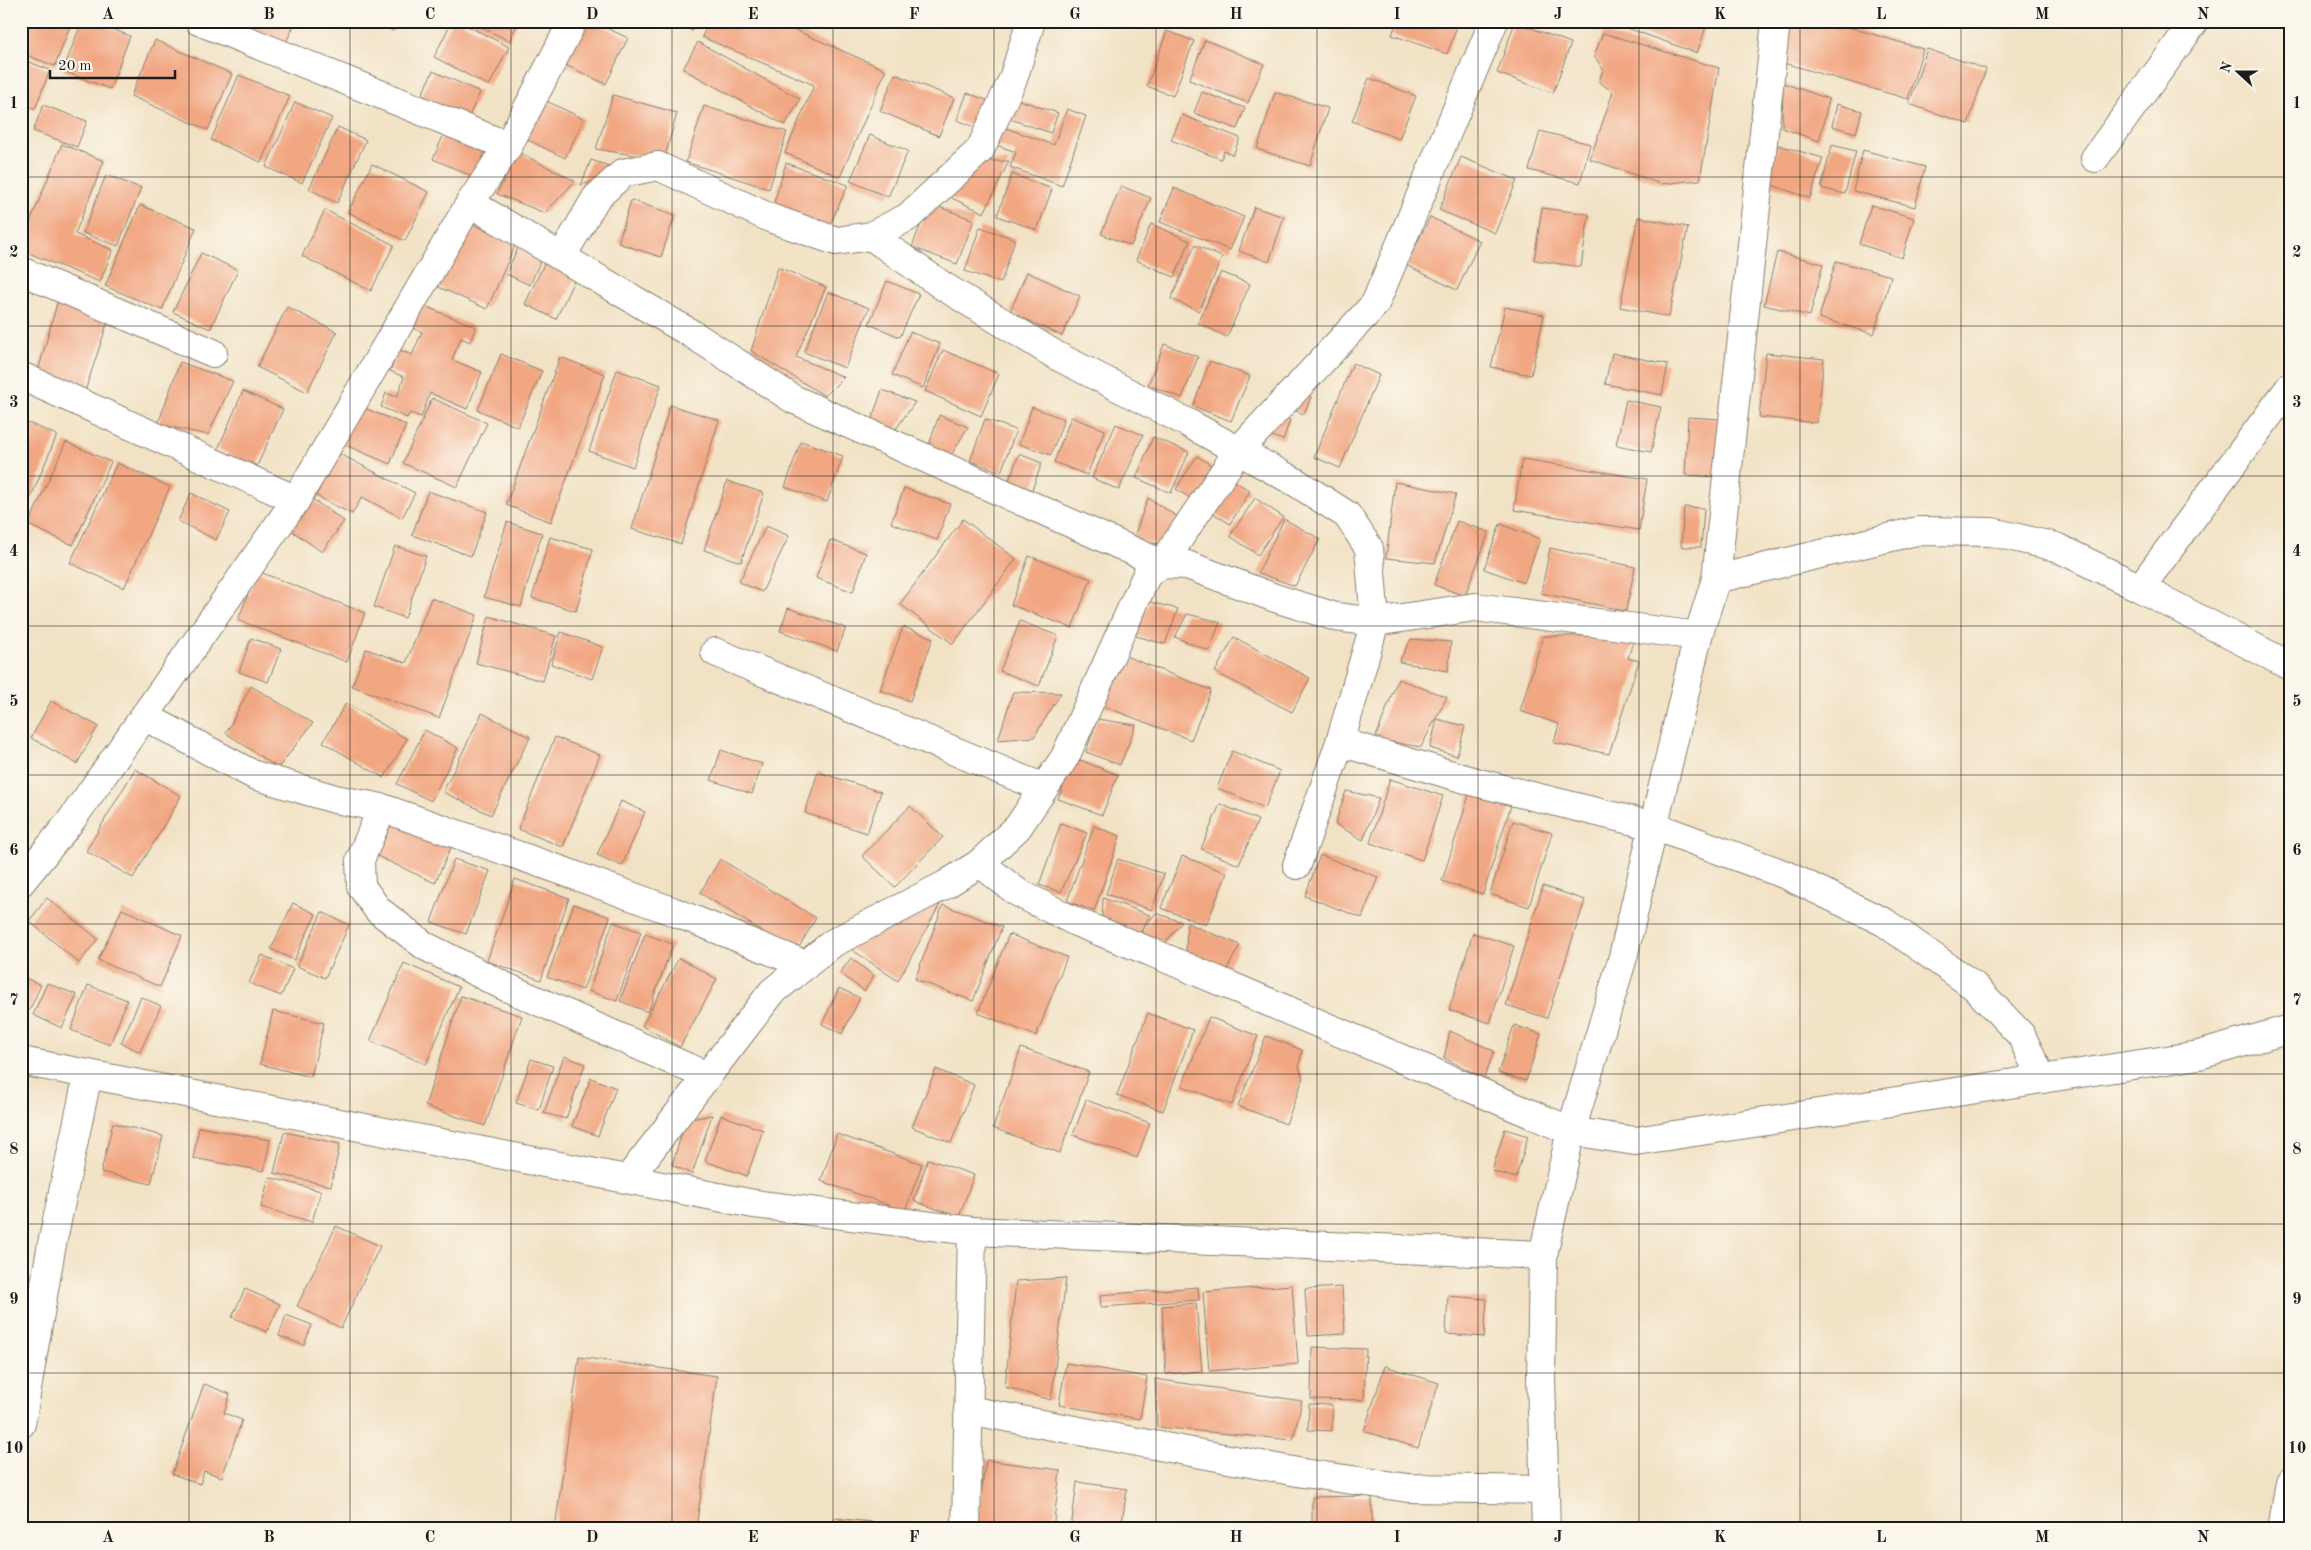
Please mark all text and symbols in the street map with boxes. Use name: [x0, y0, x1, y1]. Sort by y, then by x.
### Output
text: A: [102, 7, 114, 23]
text: B: [263, 7, 275, 23]
text: C: [425, 7, 435, 23]
text: D: [586, 7, 598, 23]
text: E: [747, 7, 759, 23]
text: F: [909, 7, 920, 23]
text: G: [1069, 7, 1081, 23]
text: H: [1229, 7, 1243, 23]
text: I: [1393, 7, 1401, 23]
text: J: [1554, 7, 1563, 23]
text: K: [1714, 7, 1726, 23]
text: L: [1876, 7, 1887, 23]
text: M: [2035, 7, 2049, 23]
text: N: [2197, 7, 2210, 23]
scale bar: [50, 48, 175, 80]
north arrow: [2214, 48, 2264, 98]
text: 20 m: [58, 59, 92, 74]
text: N: [2218, 60, 2235, 75]
text: 1: [9, 96, 19, 112]
text: 1: [2292, 96, 2302, 112]
text: 2: [9, 245, 19, 261]
text: 2: [2292, 245, 2302, 261]
text: 3: [9, 395, 19, 411]
text: 3: [2292, 395, 2302, 411]
text: 4: [9, 544, 19, 560]
text: 4: [2292, 544, 2302, 560]
text: 5: [9, 694, 19, 710]
text: 5: [2292, 694, 2302, 710]
text: 6: [9, 843, 19, 859]
text: 6: [2292, 843, 2302, 859]
text: 7: [9, 993, 19, 1009]
text: 7: [2292, 993, 2302, 1009]
text: 8: [9, 1142, 19, 1158]
text: 8: [2292, 1142, 2302, 1158]
text: 9: [9, 1292, 19, 1308]
text: 9: [2292, 1292, 2302, 1308]
text: 10: [5, 1441, 23, 1457]
text: 10: [2288, 1441, 2306, 1457]
text: A: [102, 1530, 114, 1546]
text: B: [263, 1530, 275, 1546]
text: C: [425, 1530, 435, 1546]
text: D: [586, 1530, 598, 1546]
text: E: [747, 1530, 759, 1546]
text: F: [909, 1530, 920, 1546]
text: G: [1069, 1530, 1081, 1546]
text: H: [1229, 1530, 1243, 1546]
text: I: [1393, 1530, 1401, 1546]
text: J: [1554, 1530, 1563, 1546]
text: K: [1714, 1530, 1726, 1546]
text: L: [1876, 1530, 1887, 1546]
text: M: [2035, 1530, 2049, 1546]
text: N: [2197, 1530, 2210, 1546]

